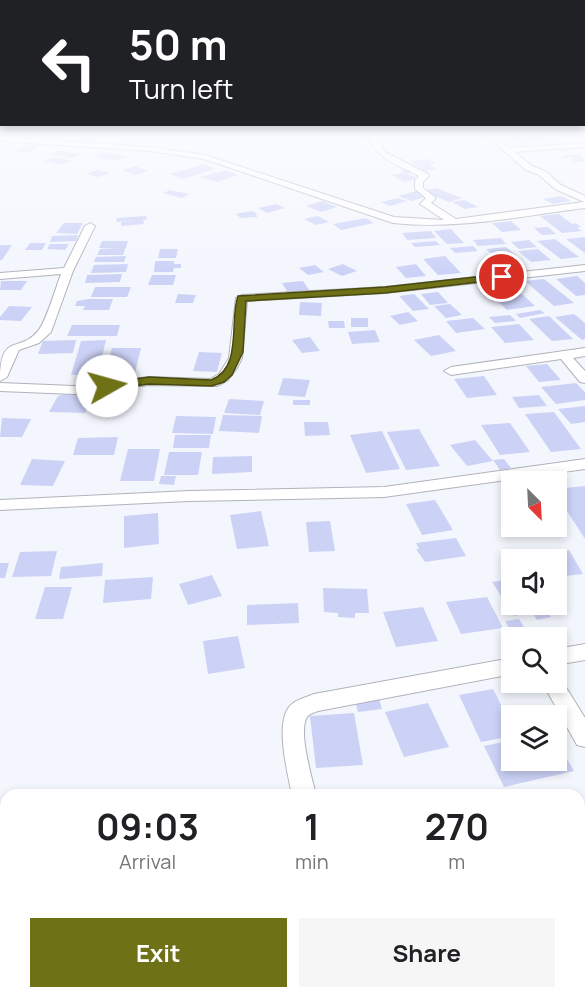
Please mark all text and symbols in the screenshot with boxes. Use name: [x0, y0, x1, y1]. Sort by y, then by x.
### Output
text: 50 m: [129, 15, 227, 73]
icon: left: [30, 24, 108, 102]
text: Turn left: [129, 70, 233, 107]
pin: [476, 251, 527, 302]
icon: arrive: [485, 260, 518, 293]
position arrow: [75, 354, 139, 418]
north arrow: [501, 471, 567, 537]
map controls: [501, 471, 567, 771]
button: sound: [501, 549, 567, 615]
button: search: [501, 627, 567, 693]
button: layers: [501, 705, 567, 771]
text: 09:03: [96, 802, 199, 851]
text: 1: [304, 802, 320, 851]
text: 270: [425, 802, 489, 851]
text: Arrival: [119, 848, 176, 875]
text: min: [295, 848, 329, 875]
text: m: [448, 848, 465, 875]
button: Exit: [30, 918, 287, 987]
button: Share: [299, 918, 555, 987]

